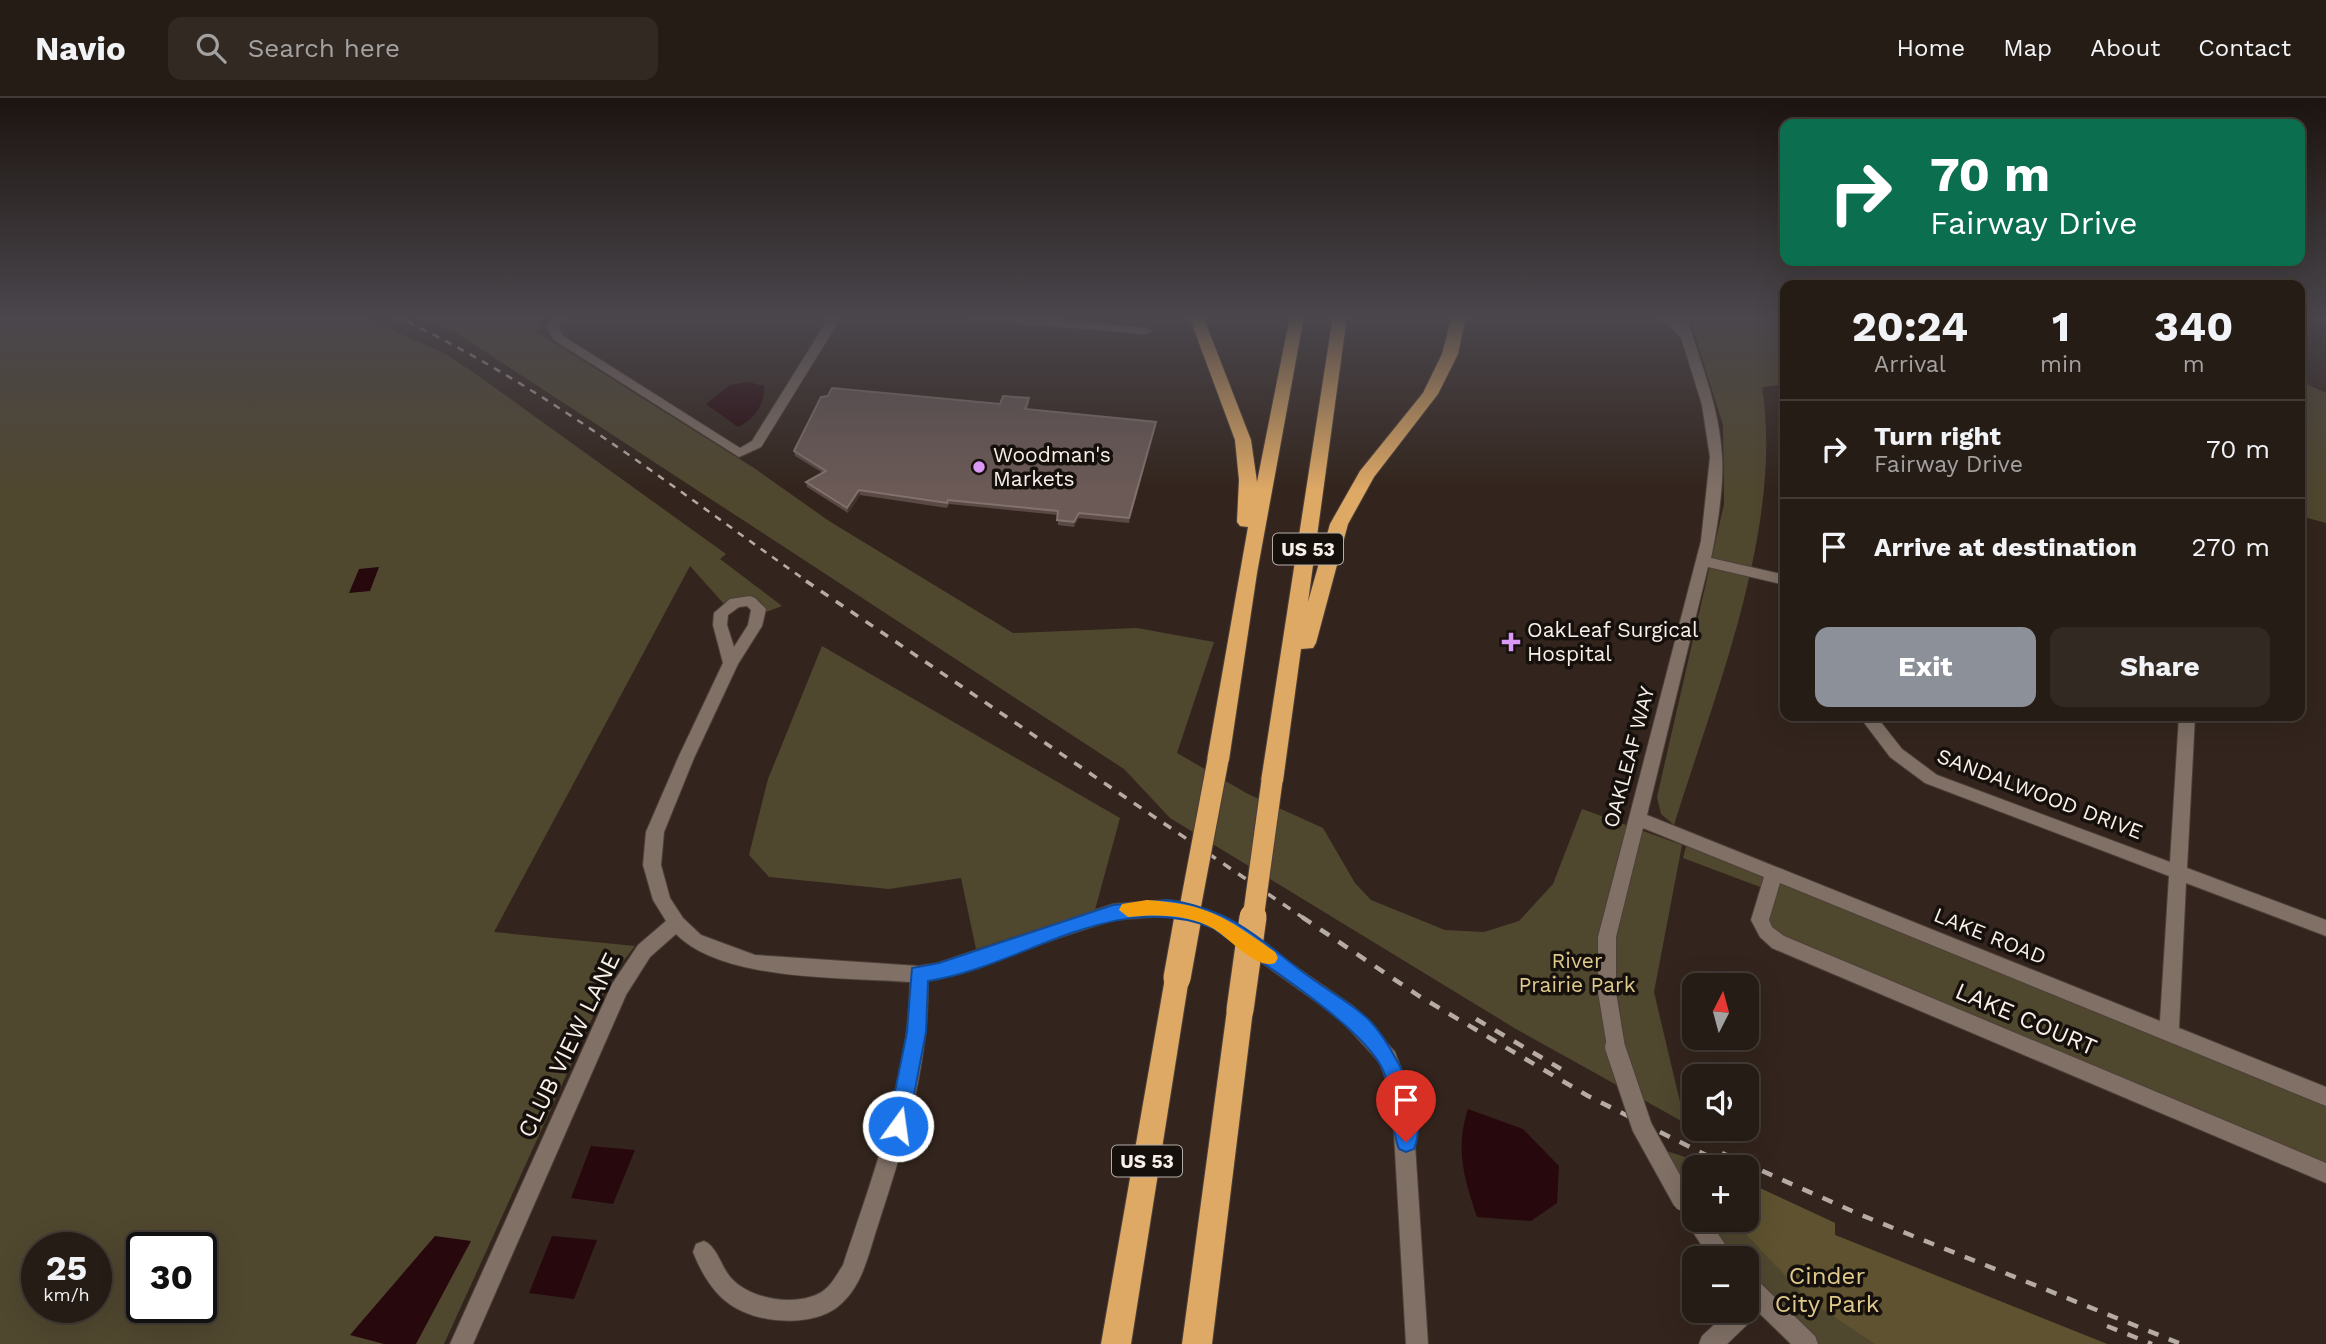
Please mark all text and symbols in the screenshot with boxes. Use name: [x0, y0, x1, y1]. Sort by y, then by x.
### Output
search box: [168, 17, 658, 80]
text: Navio: [35, 29, 126, 68]
icon: search: [192, 29, 230, 67]
text: Search here: [248, 33, 400, 63]
text: Home: [1897, 34, 1965, 62]
text: Map: [2003, 34, 2052, 62]
text: About: [2090, 34, 2160, 62]
text: Contact: [2198, 34, 2291, 62]
text: 70 m: [1930, 145, 2050, 203]
icon: right: [1815, 147, 1906, 238]
text: Fairway Drive: [1930, 204, 2137, 242]
text: 20:24: [1852, 302, 1968, 351]
text: 1: [2052, 302, 2070, 351]
text: 340: [2154, 302, 2233, 351]
text: Arrival: [1874, 351, 1946, 378]
text: min: [2040, 351, 2082, 378]
text: m: [2183, 351, 2205, 378]
text: Turn right: [1874, 421, 2001, 451]
icon: right: [1815, 430, 1853, 468]
text: 70 m: [2206, 434, 2270, 464]
place label: Woodman's Markets: [993, 442, 1111, 491]
text: Fairway Drive: [1874, 451, 2023, 478]
marker: Woodman's Markets: [971, 459, 987, 475]
icon: arrive: [1815, 528, 1853, 566]
text: Arrive at destination: [1874, 532, 2137, 562]
text: 270 m: [2191, 532, 2270, 562]
road number: US 53: [1273, 534, 1343, 564]
place label: OakLeaf Surgical Hospital: [1527, 617, 1699, 666]
button: Exit: [1815, 627, 2036, 707]
button: Share: [2050, 627, 2270, 707]
marker: OakLeaf Surgical Hospital: [1501, 632, 1521, 652]
street label: OAKLEAF WAY: [1598, 683, 1659, 830]
street label: SANDALWOOD DRIVE: [1934, 743, 2147, 844]
street label: LAKE ROAD: [1930, 902, 2050, 969]
street label: CLUB VIEW LANE: [512, 948, 626, 1142]
park label: River Prairie Park: [1518, 948, 1636, 997]
north arrow: [1682, 973, 1759, 1050]
map controls: [1682, 973, 1759, 1323]
street label: LAKE COURT: [1951, 977, 2101, 1061]
button: sound: [1682, 1064, 1759, 1141]
pin: [1376, 1070, 1436, 1142]
icon: arrive: [1387, 1081, 1425, 1119]
position arrow: [861, 1089, 935, 1163]
road number: US 53: [1112, 1146, 1182, 1176]
button: +: [1682, 1155, 1759, 1232]
speed limit sign: 30: [126, 1232, 217, 1323]
button: −: [1682, 1246, 1759, 1323]
text: 25: [46, 1247, 87, 1289]
park label: Cinder City Park: [1775, 1262, 1880, 1318]
text: km/h: [43, 1284, 90, 1305]

